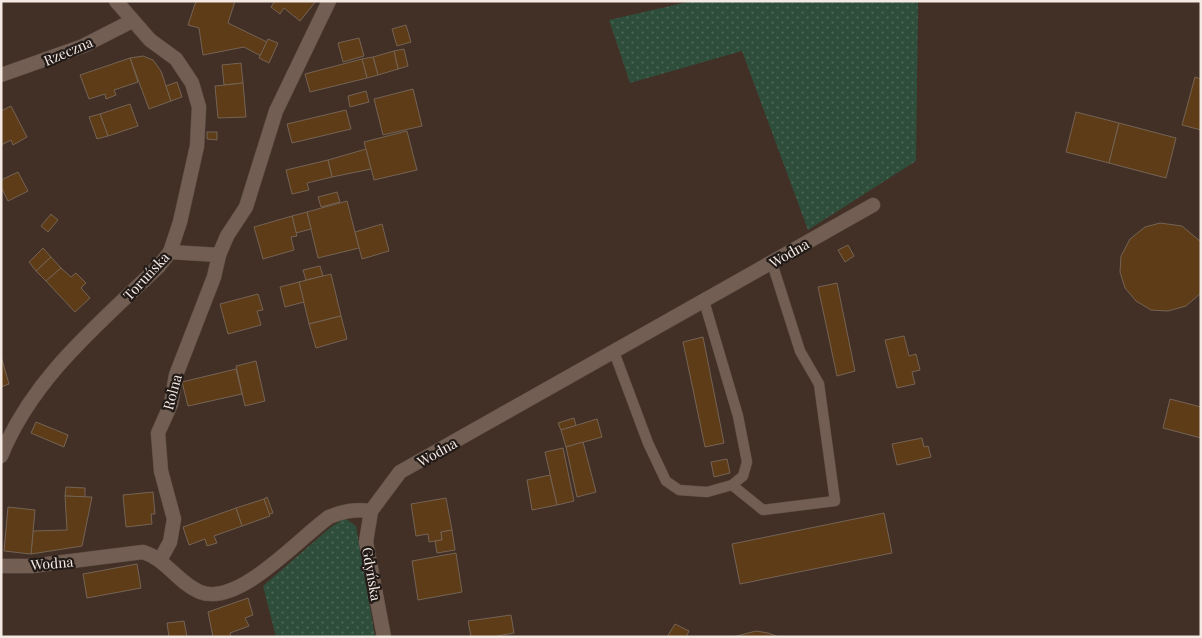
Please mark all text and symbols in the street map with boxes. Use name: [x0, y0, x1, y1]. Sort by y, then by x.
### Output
street label: Rzeczna: [41, 32, 95, 70]
street label: Wodna: [765, 234, 812, 272]
street label: Toruńska: [119, 248, 173, 304]
street label: Rolna: [158, 372, 186, 412]
street label: Wodna: [413, 433, 460, 471]
street label: Gdyńska: [358, 546, 386, 602]
street label: Wodna: [29, 552, 74, 574]

